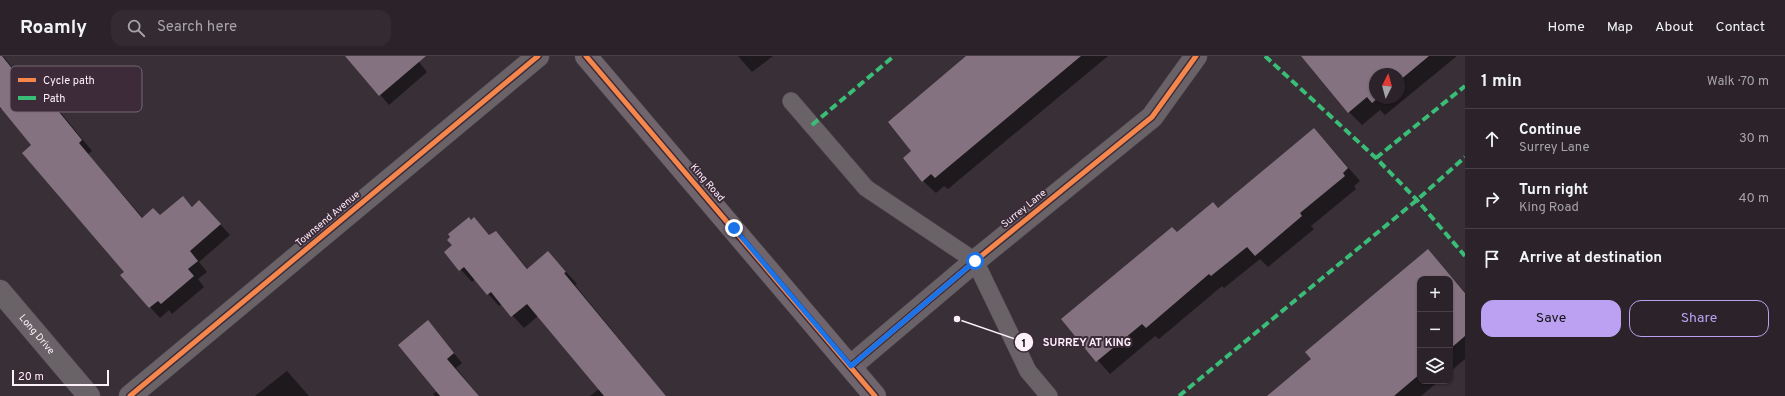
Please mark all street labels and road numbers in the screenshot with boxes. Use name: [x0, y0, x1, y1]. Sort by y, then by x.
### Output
street label: King Road: [687, 161, 727, 205]
street label: Surrey Lane: [999, 187, 1049, 231]
street label: Townsend Avenue: [293, 188, 363, 250]
street label: Long Drive: [16, 312, 58, 357]

